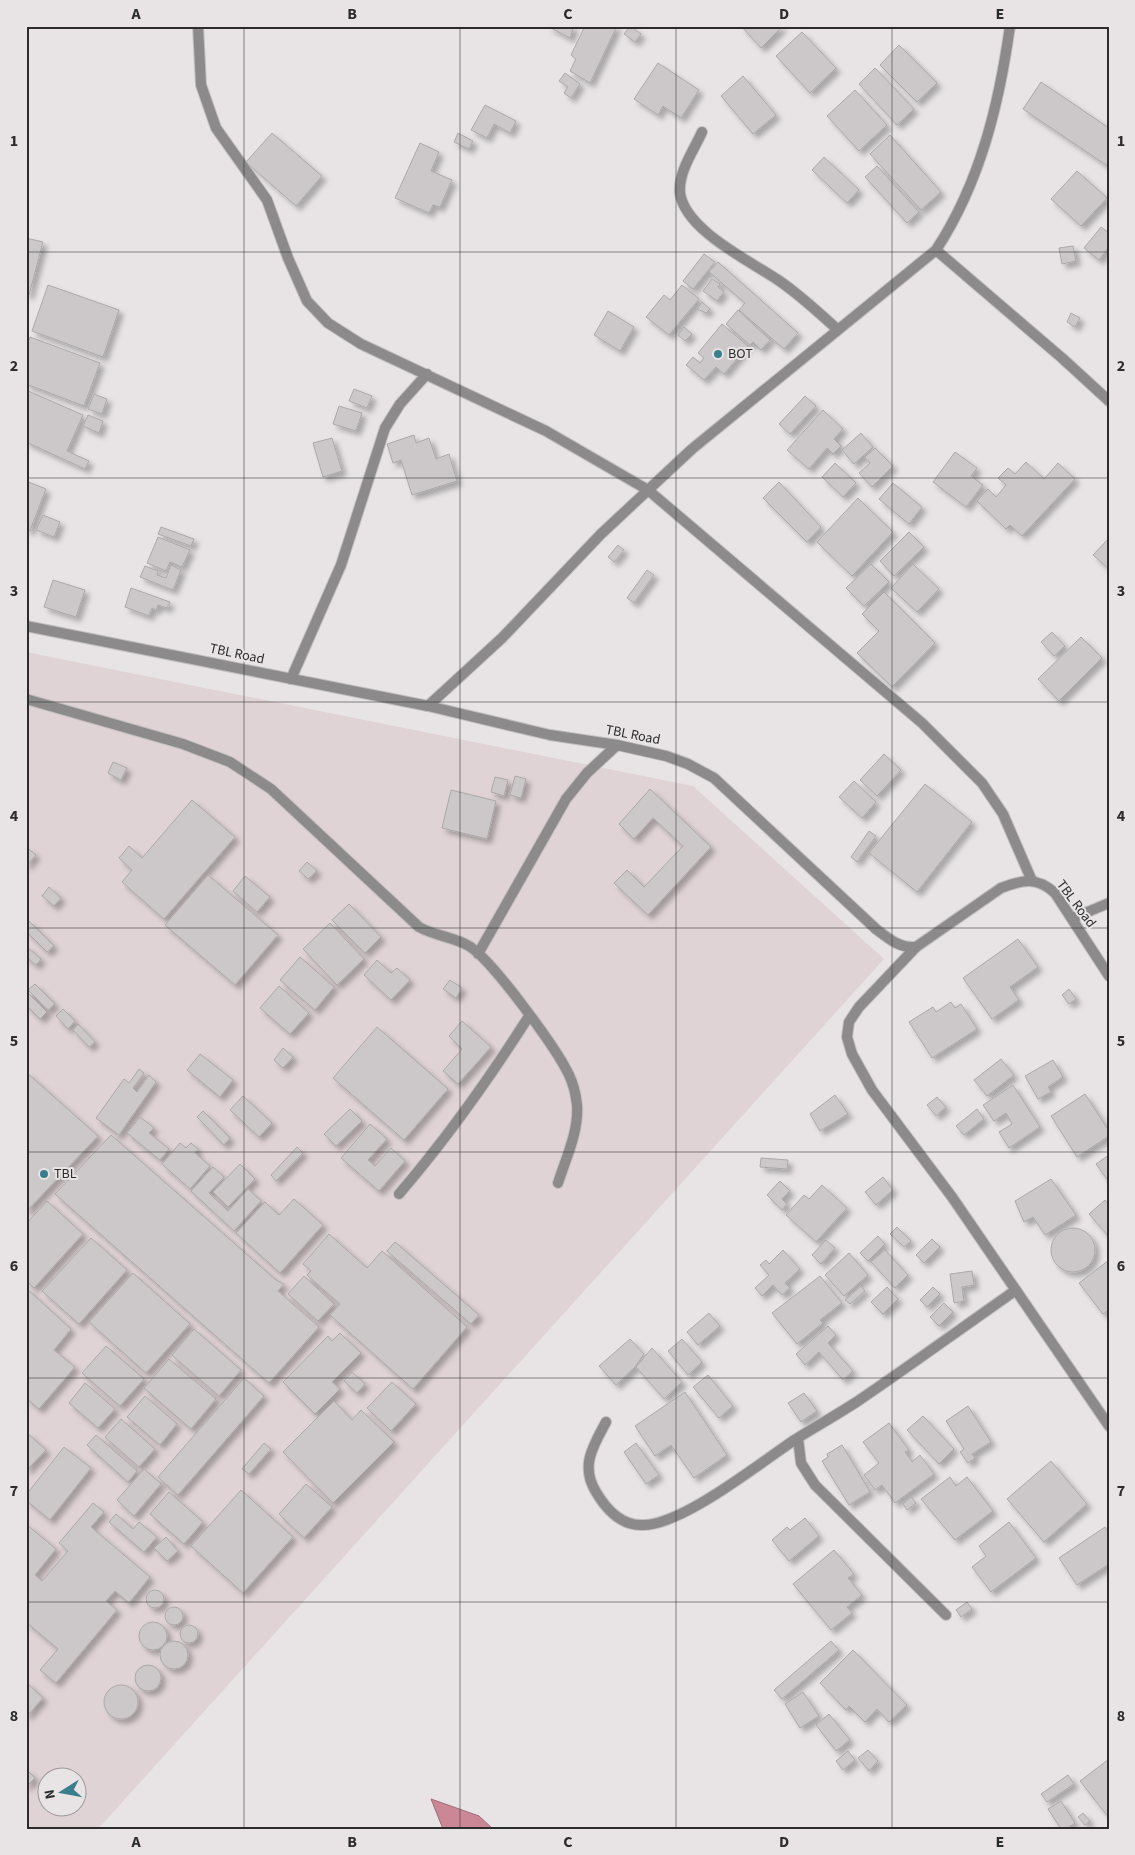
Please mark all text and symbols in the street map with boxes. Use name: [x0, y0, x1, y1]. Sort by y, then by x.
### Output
text: A: [130, 3, 141, 25]
text: B: [347, 3, 357, 25]
text: C: [563, 3, 573, 25]
text: D: [779, 3, 789, 25]
text: E: [996, 3, 1004, 25]
text: 1: [10, 130, 18, 152]
text: 1: [1117, 130, 1125, 152]
place label: BOT: [728, 344, 753, 364]
marker: BOT: [712, 348, 724, 360]
text: 2: [10, 355, 18, 377]
text: 2: [1117, 355, 1125, 377]
text: 3: [10, 580, 18, 602]
text: 3: [1117, 580, 1125, 602]
street label: TBL Road: [208, 638, 266, 670]
street label: TBL Road: [604, 720, 662, 750]
text: 4: [10, 805, 19, 827]
text: 4: [1117, 805, 1126, 827]
street label: TBL Road: [1051, 876, 1101, 932]
text: 5: [10, 1030, 18, 1052]
text: 5: [1117, 1030, 1125, 1052]
place label: TBL: [54, 1164, 77, 1184]
marker: TBL: [38, 1168, 50, 1180]
text: 6: [10, 1255, 18, 1277]
text: 6: [1117, 1255, 1125, 1277]
text: 7: [10, 1480, 18, 1502]
text: 7: [1117, 1480, 1125, 1502]
text: 8: [10, 1705, 18, 1727]
text: 8: [1117, 1705, 1125, 1727]
north arrow: [38, 1768, 88, 1818]
text: N: [40, 1788, 61, 1801]
text: A: [130, 1831, 141, 1853]
text: B: [347, 1831, 357, 1853]
text: C: [563, 1831, 573, 1853]
text: D: [779, 1831, 789, 1853]
text: E: [996, 1831, 1004, 1853]

